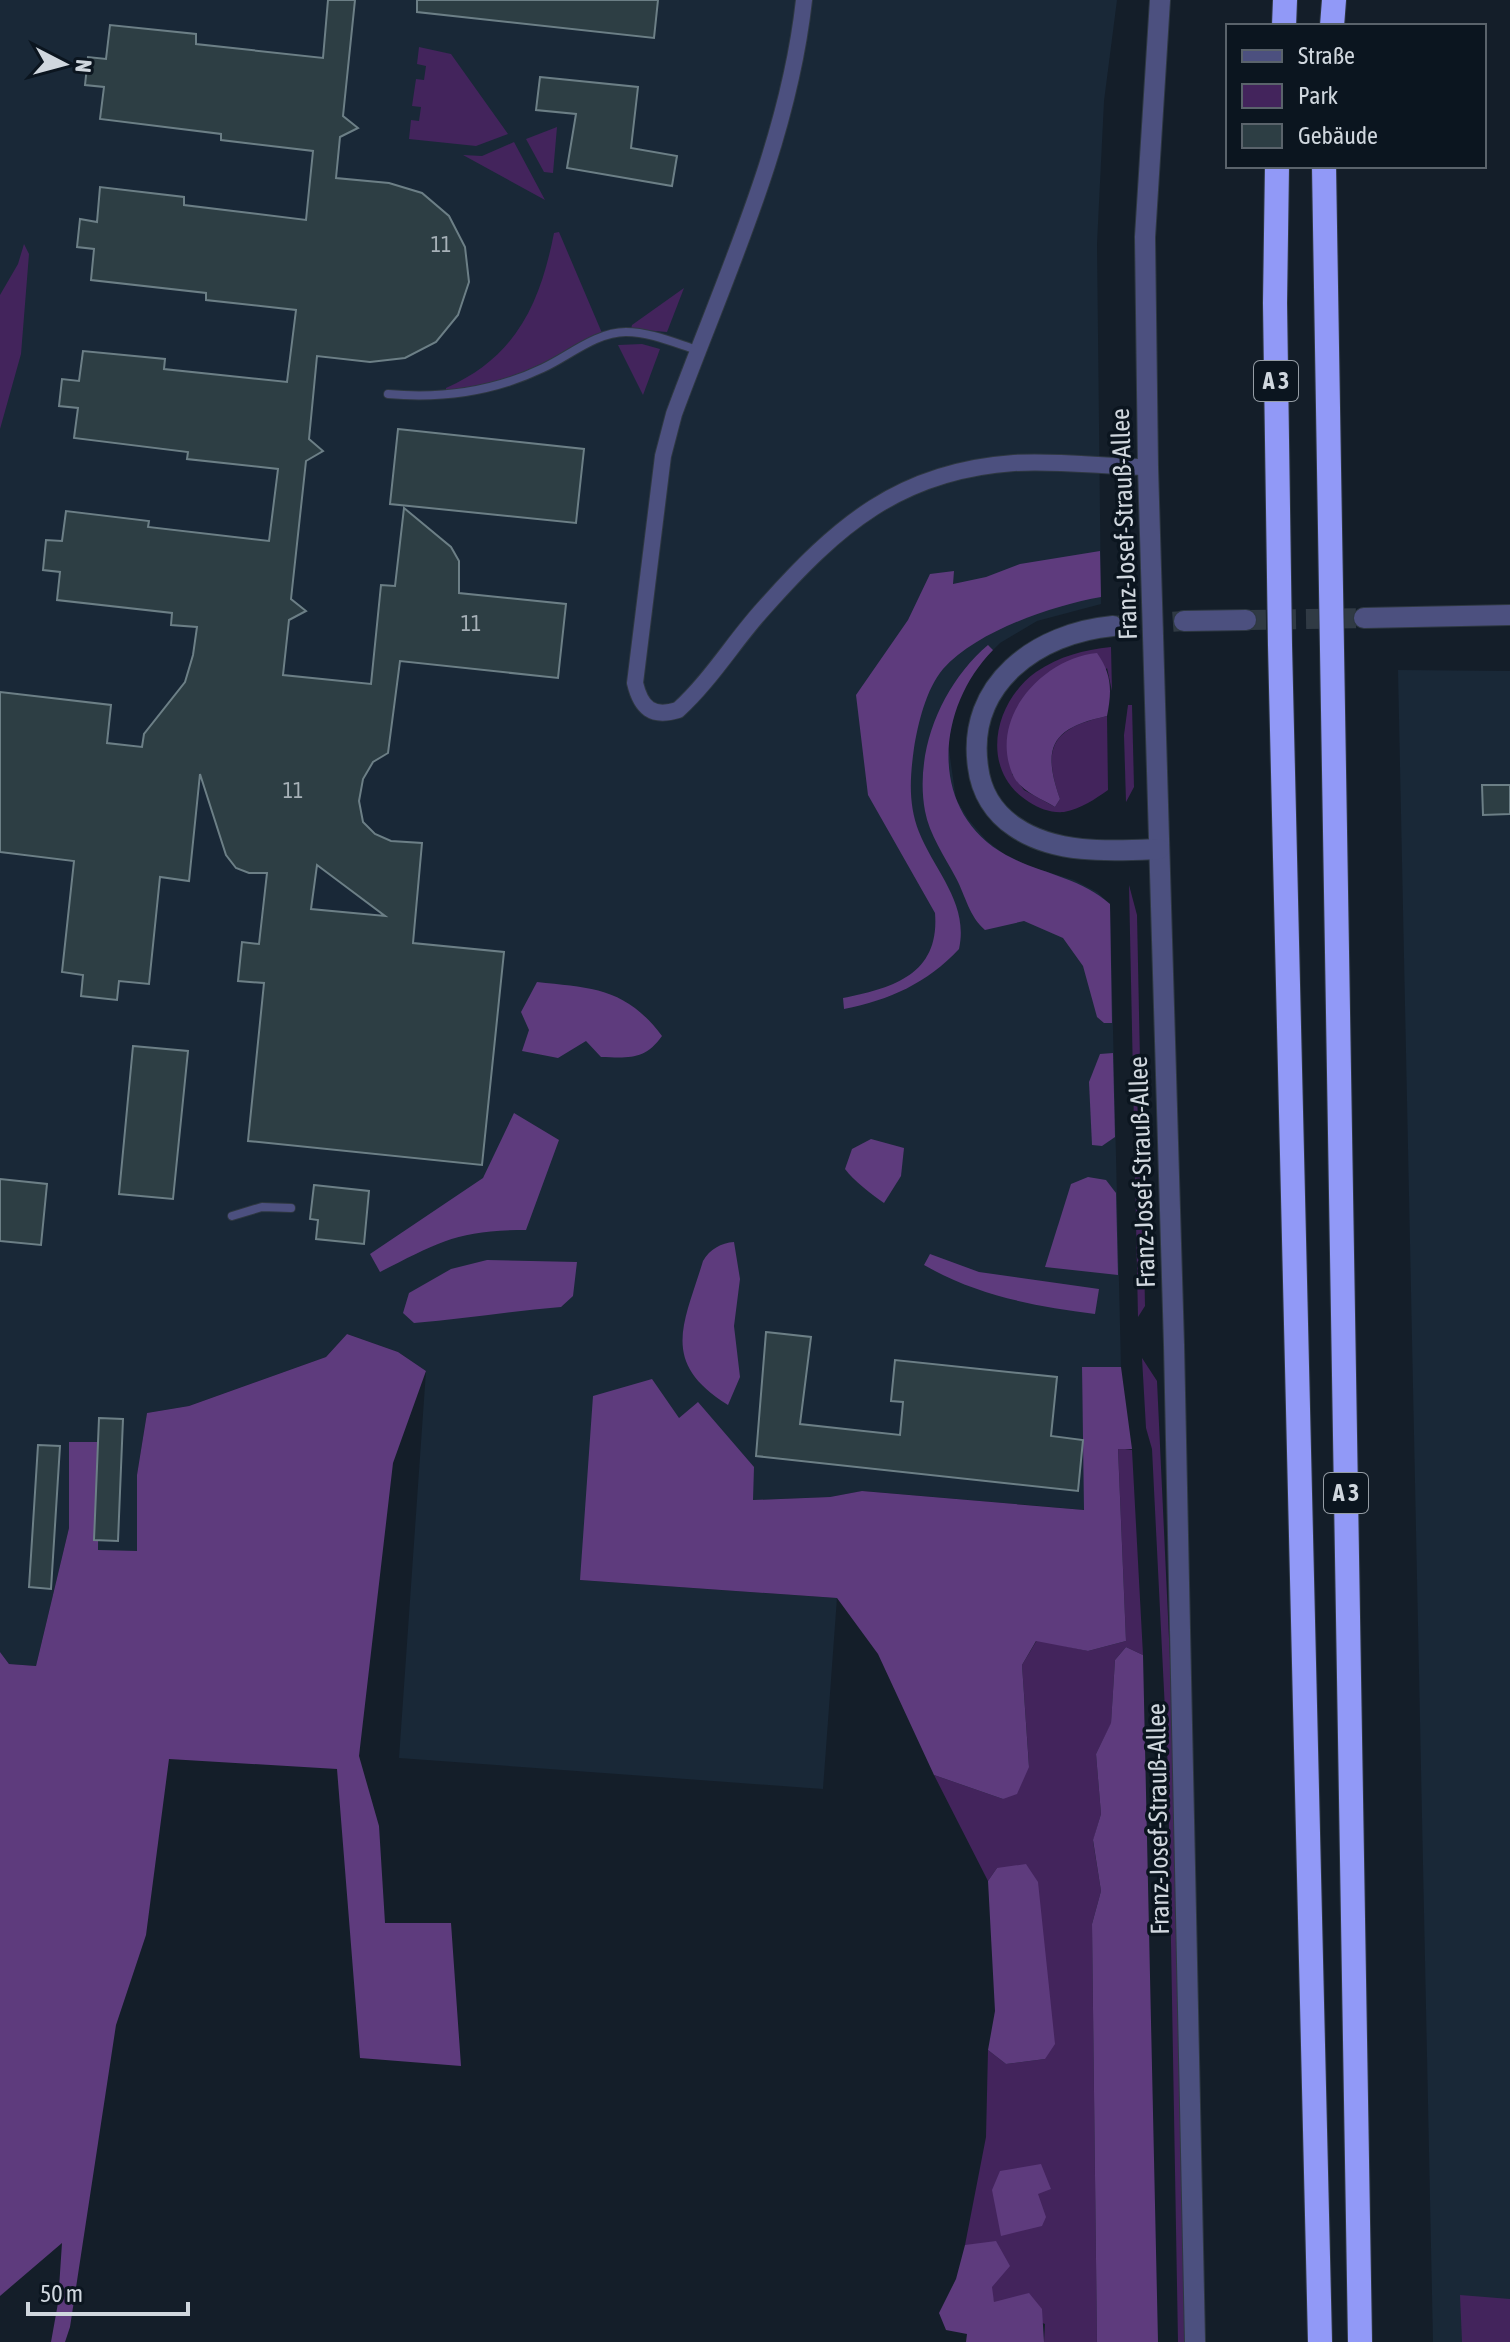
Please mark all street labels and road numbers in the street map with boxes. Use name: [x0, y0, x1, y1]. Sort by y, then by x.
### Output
road number: A 3: [1254, 361, 1298, 401]
street label: Franz-Josef-Strauß-Allee: [1105, 408, 1143, 640]
street label: Franz-Josef-Strauß-Allee: [1123, 1056, 1161, 1288]
road number: A 3: [1324, 1473, 1368, 1513]
street label: Franz-Josef-Strauß-Allee: [1141, 1703, 1175, 1935]

